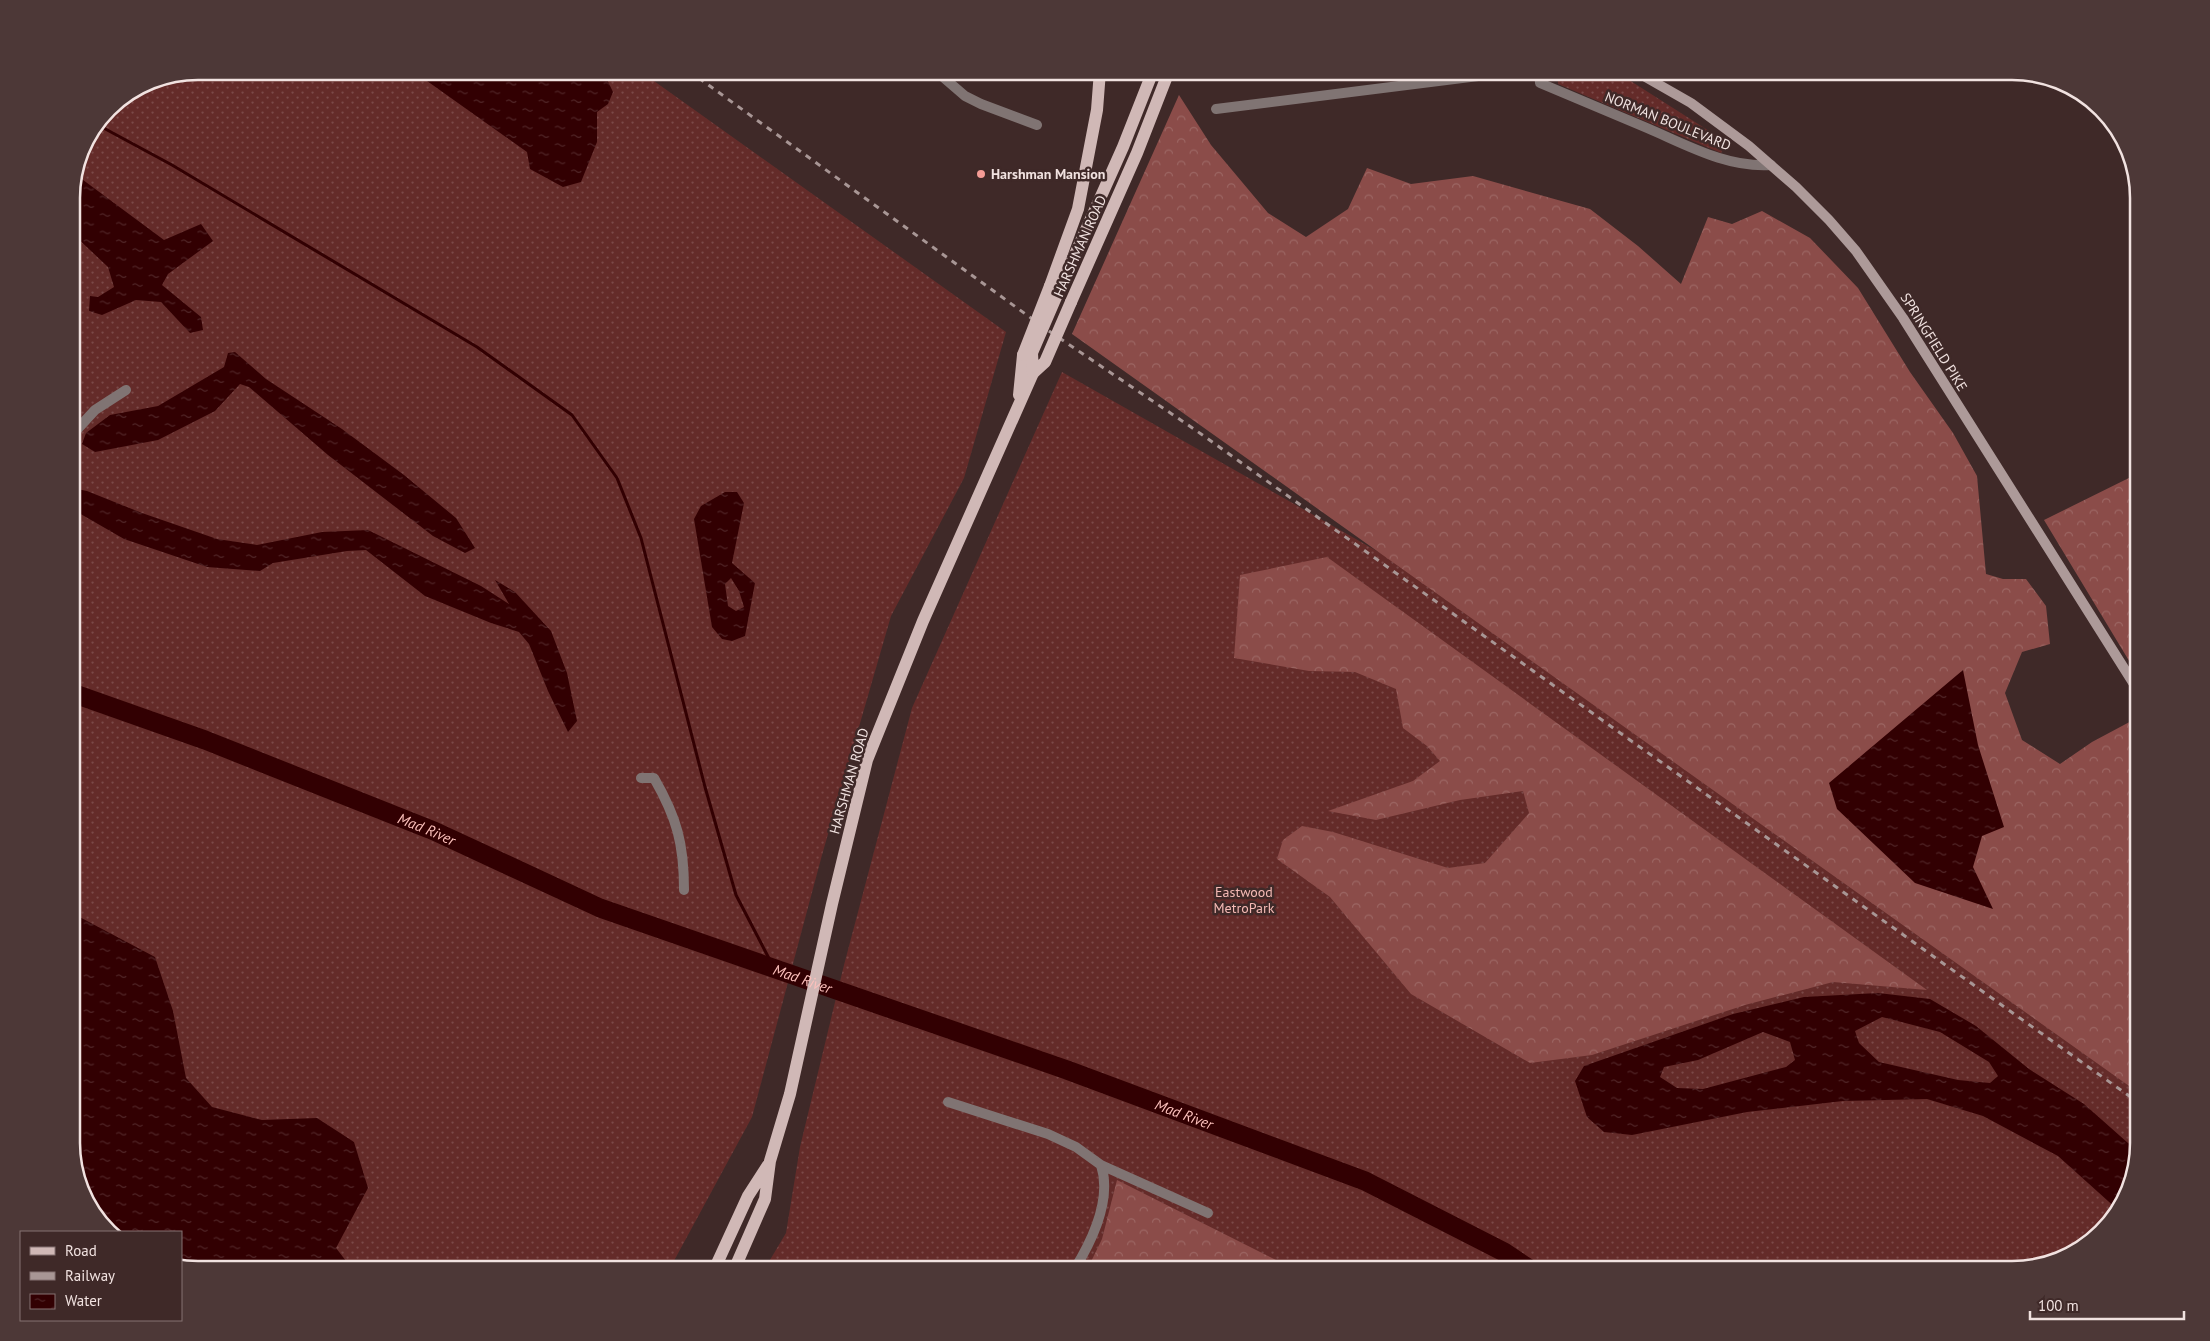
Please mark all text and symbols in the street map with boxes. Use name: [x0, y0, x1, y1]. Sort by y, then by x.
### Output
street label: NORMAN BOULEVARD: [1602, 87, 1734, 155]
place label: Harshman Mansion: [991, 165, 1106, 183]
marker: Harshman Mansion: [975, 168, 987, 180]
street label: HARSHMAN ROAD: [1050, 192, 1110, 300]
street label: SPRINGFIELD PIKE: [1897, 290, 1971, 394]
street label: HARSHMAN ROAD: [825, 726, 873, 836]
water label: Mad River: [395, 808, 460, 850]
park label: Eastwood MetroPark: [1214, 883, 1275, 917]
water label: Mad River: [771, 959, 836, 998]
water label: Mad River: [1153, 1094, 1217, 1134]
legend: [20, 1231, 182, 1321]
text: Road: [65, 1241, 97, 1260]
text: Railway: [65, 1266, 115, 1285]
scale bar: [2030, 1288, 2184, 1320]
text: Water: [65, 1291, 102, 1310]
text: 100 m: [2038, 1296, 2079, 1315]

